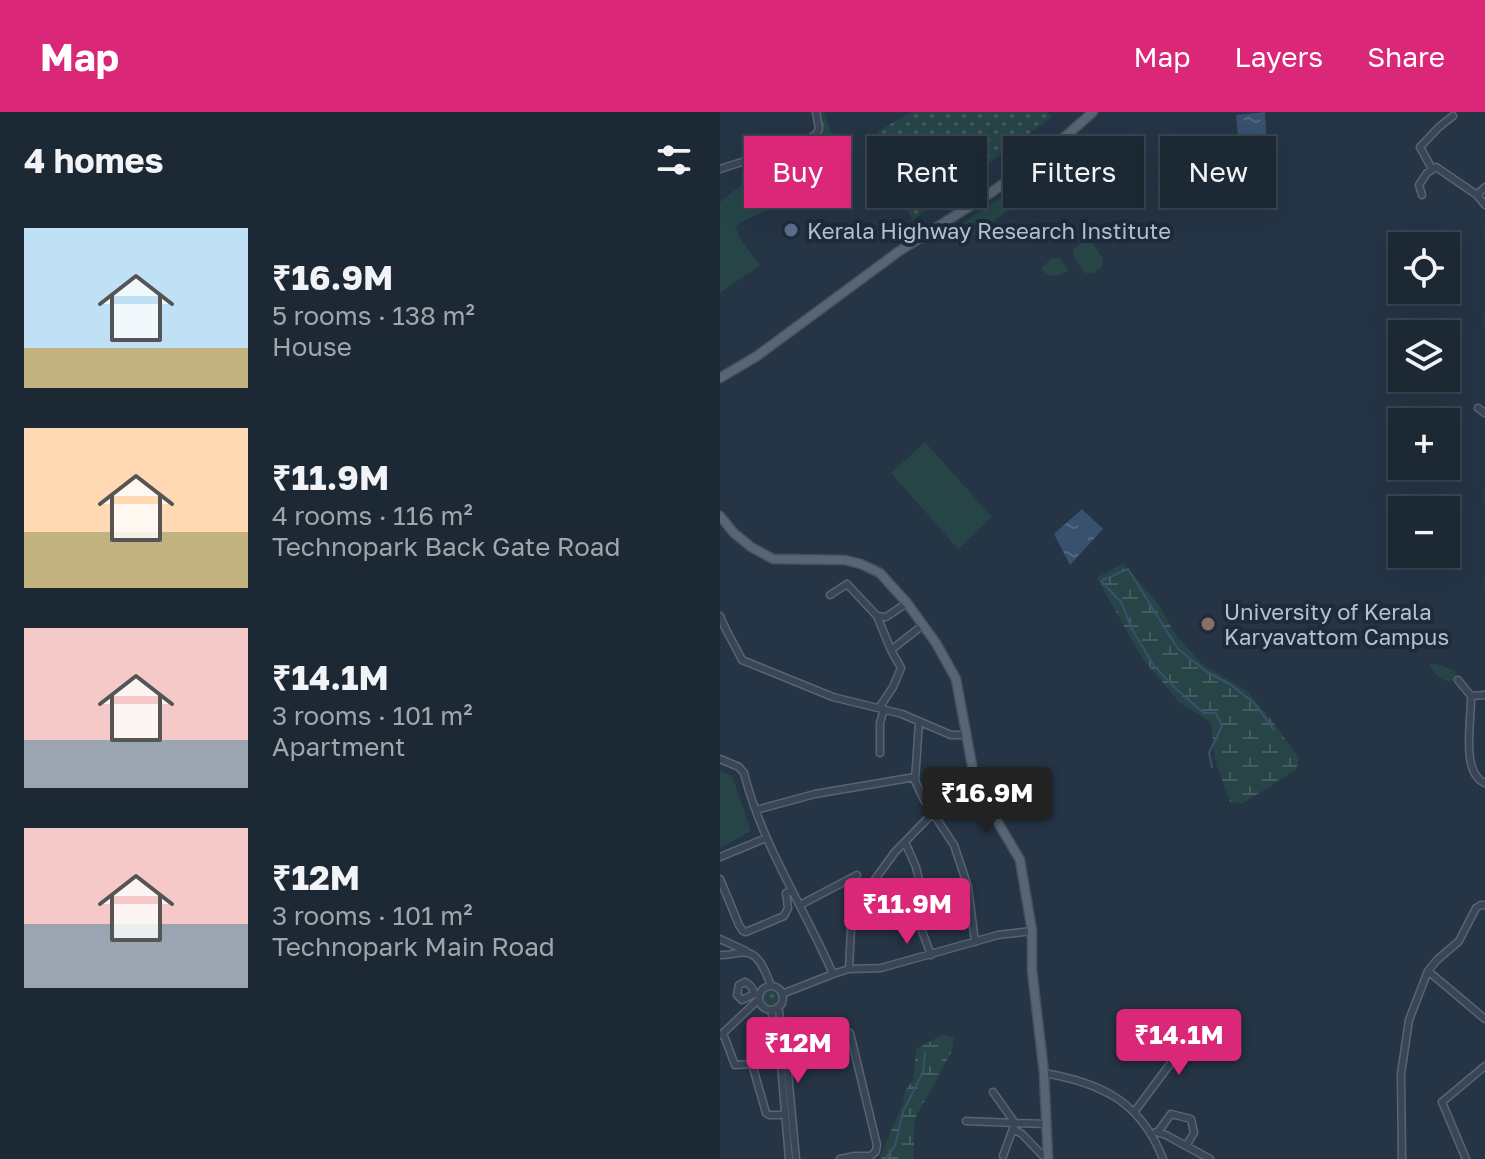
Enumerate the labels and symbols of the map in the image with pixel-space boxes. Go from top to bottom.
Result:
place label: Kerala Highway Research Institute [807,217,1171,244]
marker: Kerala Highway Research Institute [782,221,800,239]
place label: University of Kerala Karyavattom Campus [1224,598,1449,650]
marker: University of Kerala Karyavattom Campus [1199,615,1217,633]
pin: ₹16.9M [922,767,1052,835]
pin: ₹11.9M [842,878,972,946]
pin: ₹14.1M [1114,1009,1244,1077]
pin: ₹12M [751,1017,845,1085]

